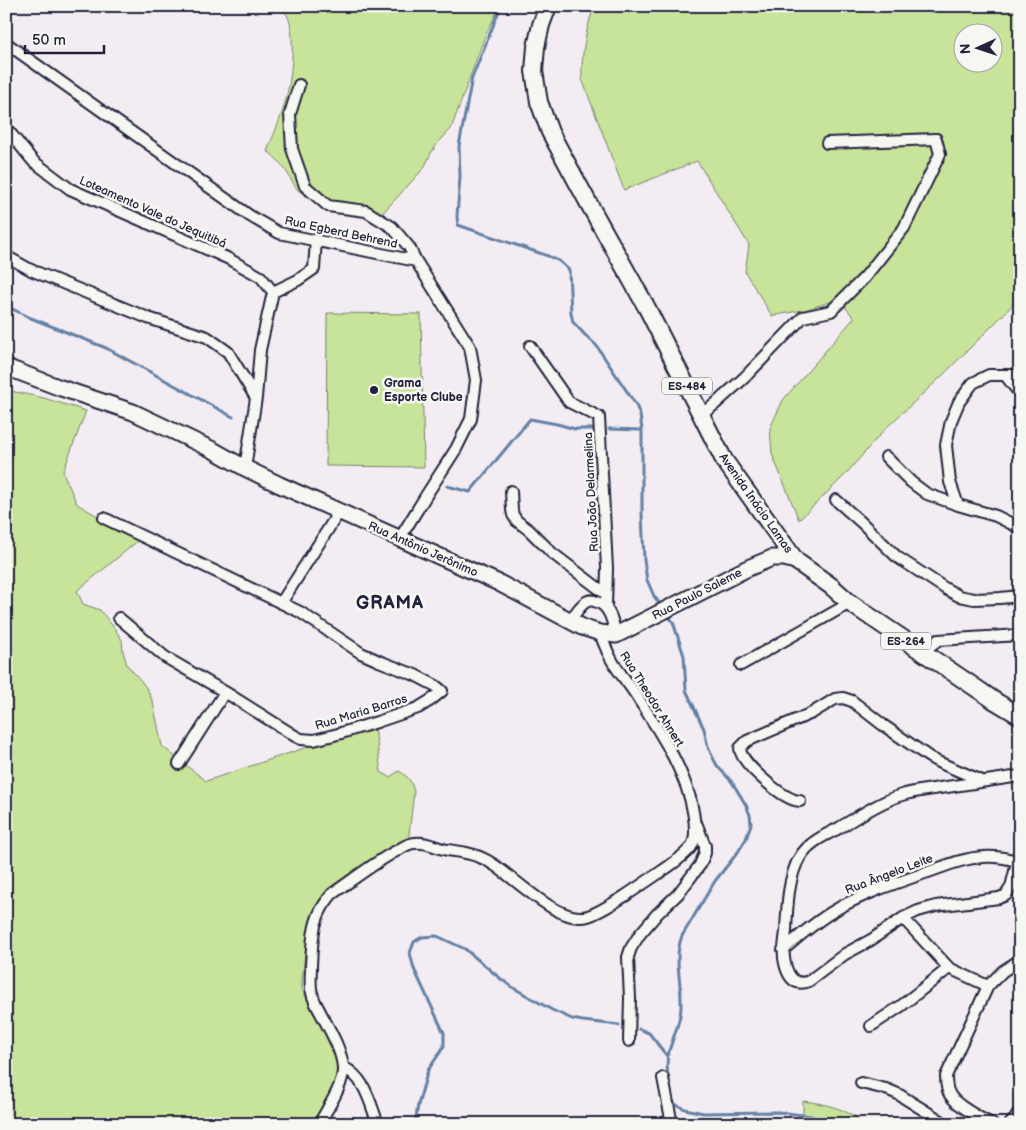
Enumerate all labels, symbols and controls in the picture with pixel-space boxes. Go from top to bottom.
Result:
scale bar [25,22,104,54]
north arrow [954,22,1004,72]
text: 50 m [32,31,66,50]
text: N [957,43,974,54]
street label: Loteamento Vale do Jequitibá [77,173,229,252]
street label: Rua Egberd Behrend [283,213,399,252]
place label: Grama Esporte Clube [384,376,463,405]
road number: ES-484 [662,378,712,394]
marker: Grama Esporte Clube [368,384,380,396]
street label: Rua João Delarmelina [581,432,602,552]
street label: Avenida Inácio Lamas [715,450,796,556]
street label: Rua Antônio Jerônimo [365,518,480,581]
street label: Rua Paulo Saleme [650,565,745,624]
district label: GRAMA [356,593,424,614]
road number: ES-264 [881,632,931,649]
street label: Rua Theodor Ahnert [616,649,687,750]
street label: Rua Maria Barros [313,691,409,734]
street label: Rua Ângelo Leite [842,849,935,898]

